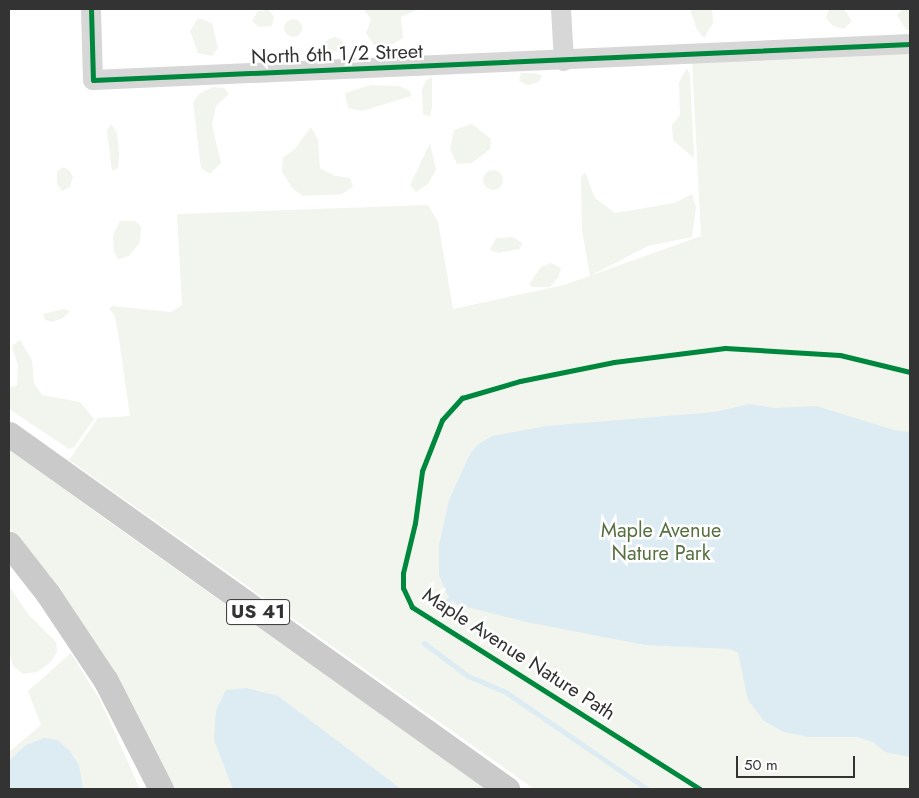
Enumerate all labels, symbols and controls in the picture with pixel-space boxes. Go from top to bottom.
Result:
street label: North 6th 1/2 Street [251,39,423,69]
park label: Maple Avenue Nature Park [601,518,721,565]
street label: Maple Avenue Nature Path [418,583,620,725]
road number: US 41 [226,596,290,628]
scale bar [739,746,858,778]
text: 50 m [744,754,778,776]

